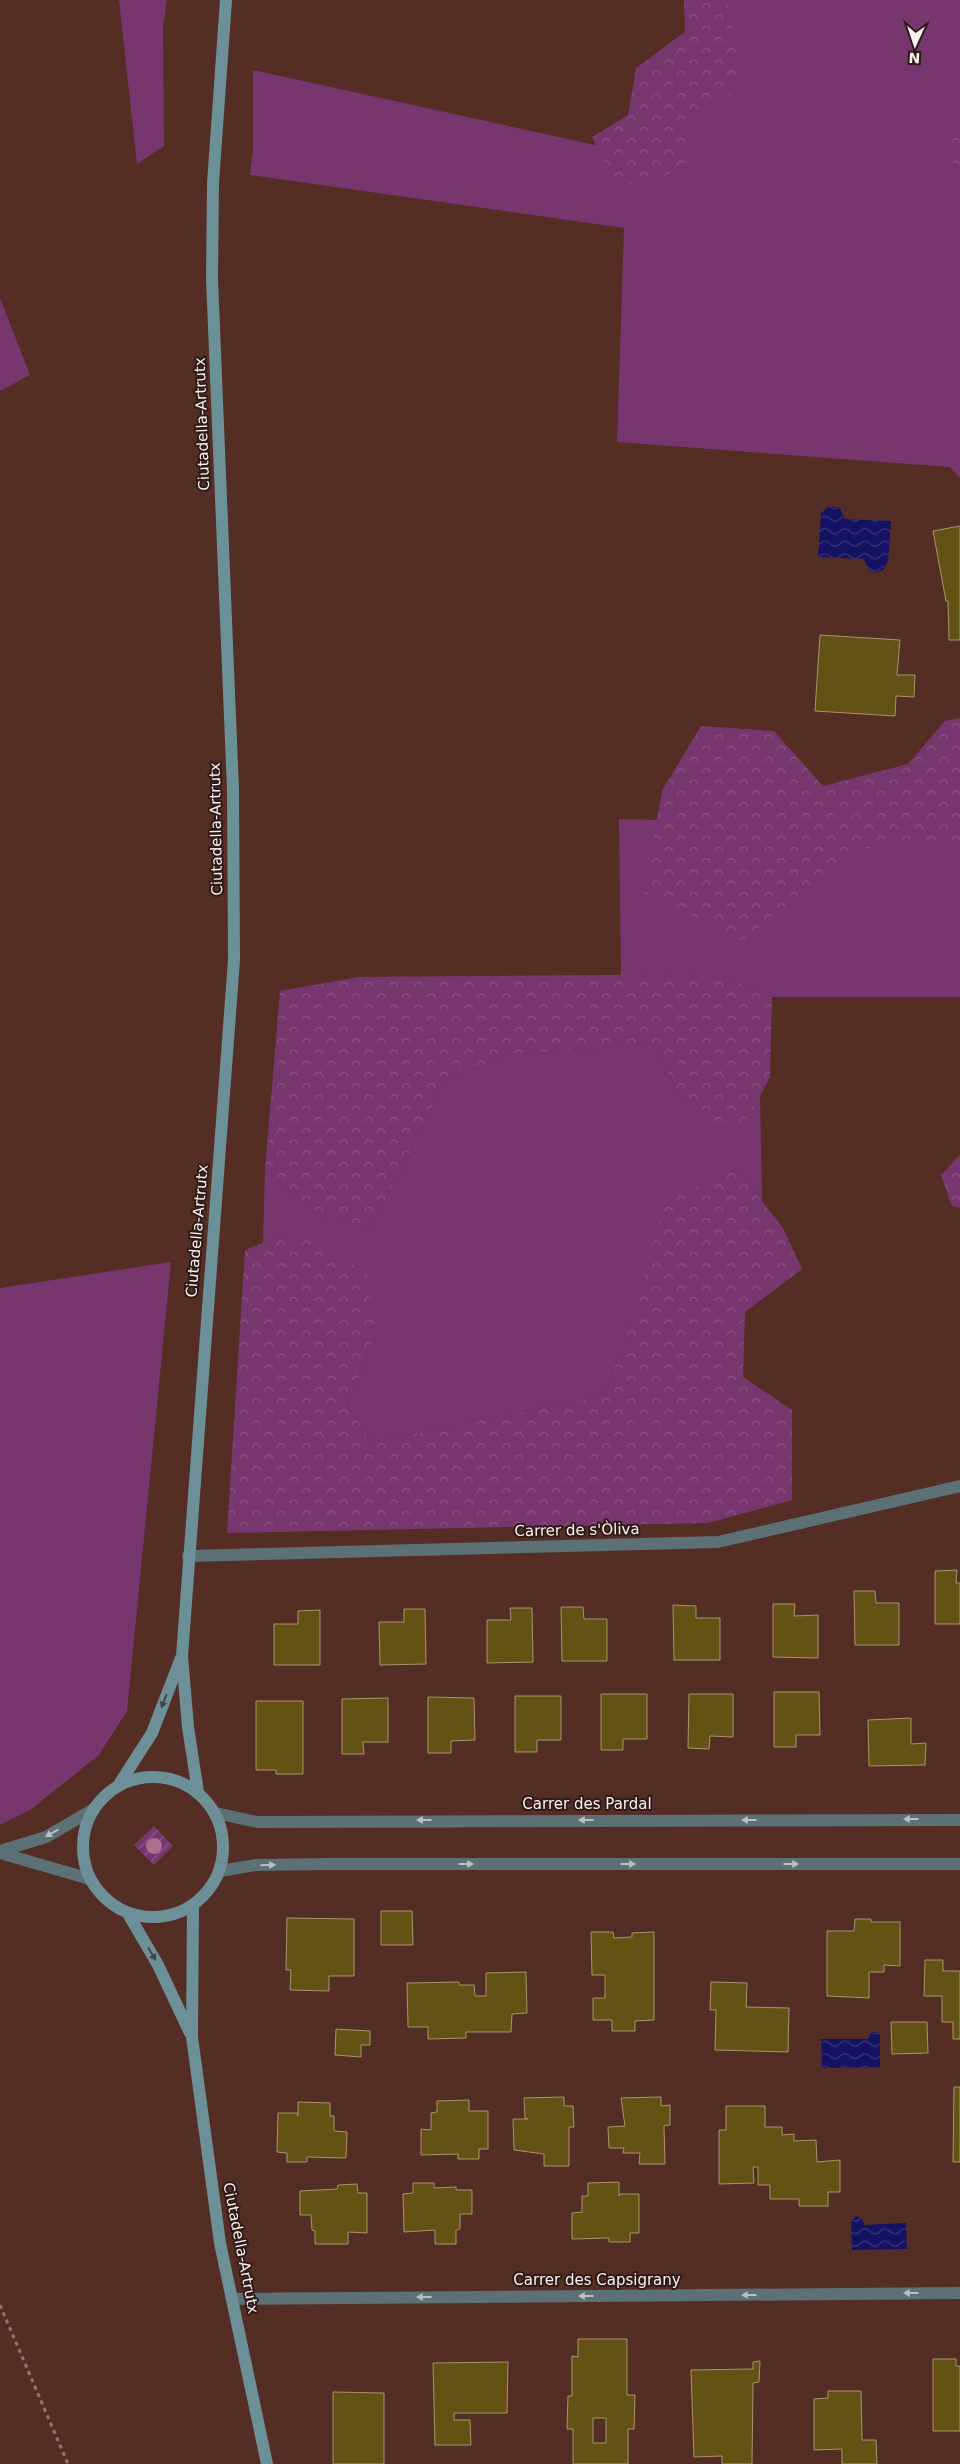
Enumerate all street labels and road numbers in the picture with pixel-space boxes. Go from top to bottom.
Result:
street label: Ciutadella-Artrutx [191,357,213,491]
street label: Ciutadella-Artrutx [206,762,226,896]
street label: Ciutadella-Artrutx [182,1164,212,1298]
street label: Carrer de s'Òliva [514,1519,640,1540]
street label: Carrer des Pardal [522,1795,652,1813]
street label: Ciutadella-Artrutx [219,2181,263,2315]
street label: Carrer des Capsigrany [513,2271,681,2289]

